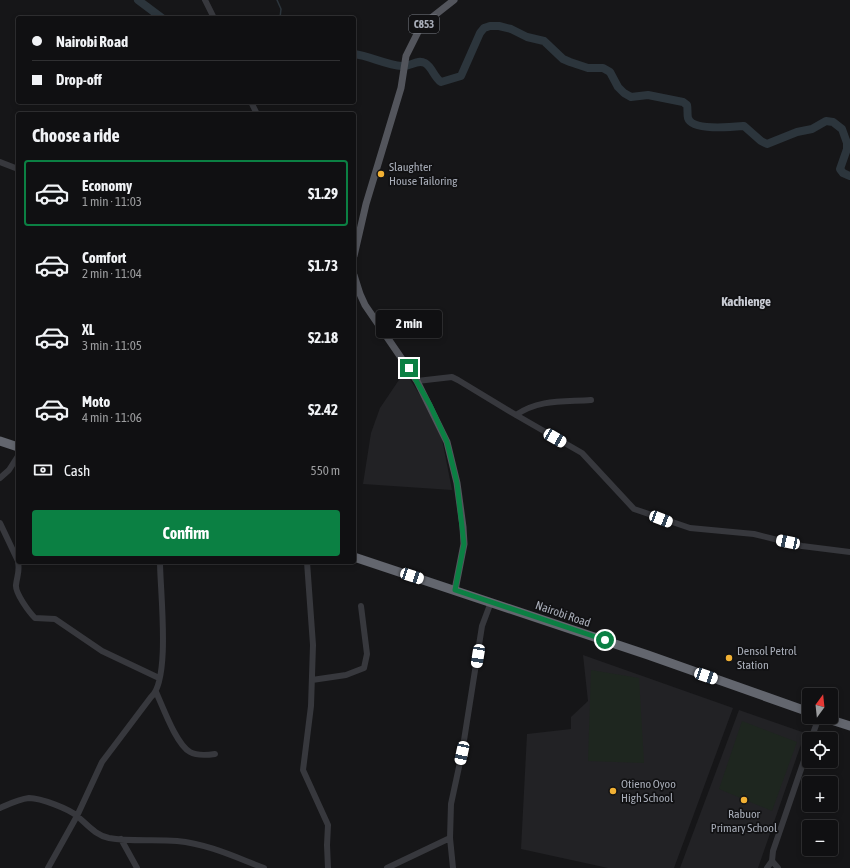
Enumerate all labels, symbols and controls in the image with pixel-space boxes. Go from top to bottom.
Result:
road number: C853 [409,15,439,33]
text: Nairobi Road [56,33,128,50]
text: Drop-off [56,71,102,88]
text: Choose a ride [32,125,120,146]
place label: Slaughter House Tailoring [389,160,458,188]
marker: Slaughter House Tailoring [376,169,386,179]
icon: car [34,175,70,211]
text: Economy [82,177,132,194]
text: $1.29 [308,185,338,202]
text: 1 min · 11:03 [82,194,142,209]
icon: car [34,247,70,283]
text: Comfort [82,249,126,266]
text: $1.73 [308,257,338,274]
text: 2 min · 11:04 [82,266,142,281]
district label: Kachienge [721,294,771,309]
callout: 2 min [376,310,442,338]
text: 2 min [396,316,422,331]
icon: car [34,319,70,355]
text: XL [82,321,95,338]
text: $2.18 [308,329,338,346]
text: 3 min · 11:05 [82,338,142,353]
route end [400,359,418,377]
icon: car [34,391,70,427]
text: Moto [82,393,110,410]
text: $2.42 [308,401,338,418]
text: 4 min · 11:06 [82,410,142,425]
car [542,427,568,449]
icon: cash [32,459,54,481]
text: Cash [64,462,90,479]
text: 550 m [311,463,340,478]
car [648,509,674,529]
button: Confirm [32,510,340,556]
car [775,534,801,550]
car [399,567,425,585]
street label: Nairobi Road [533,598,593,630]
route start [596,631,614,649]
car [470,643,486,669]
place label: Densol Petrol Station [737,644,798,672]
marker: Densol Petrol Station [724,653,734,663]
car [693,666,719,686]
north arrow [802,688,838,724]
map controls [802,688,838,856]
button: locate [802,732,838,768]
car [454,740,470,766]
button: + [802,776,838,812]
place label: Otieno Oyoo High School [621,777,676,805]
marker: Otieno Oyoo High School [608,786,618,796]
marker: Rabuor Primary School [739,795,749,805]
place label: Rabuor Primary School [711,807,778,835]
button: − [802,820,838,856]

